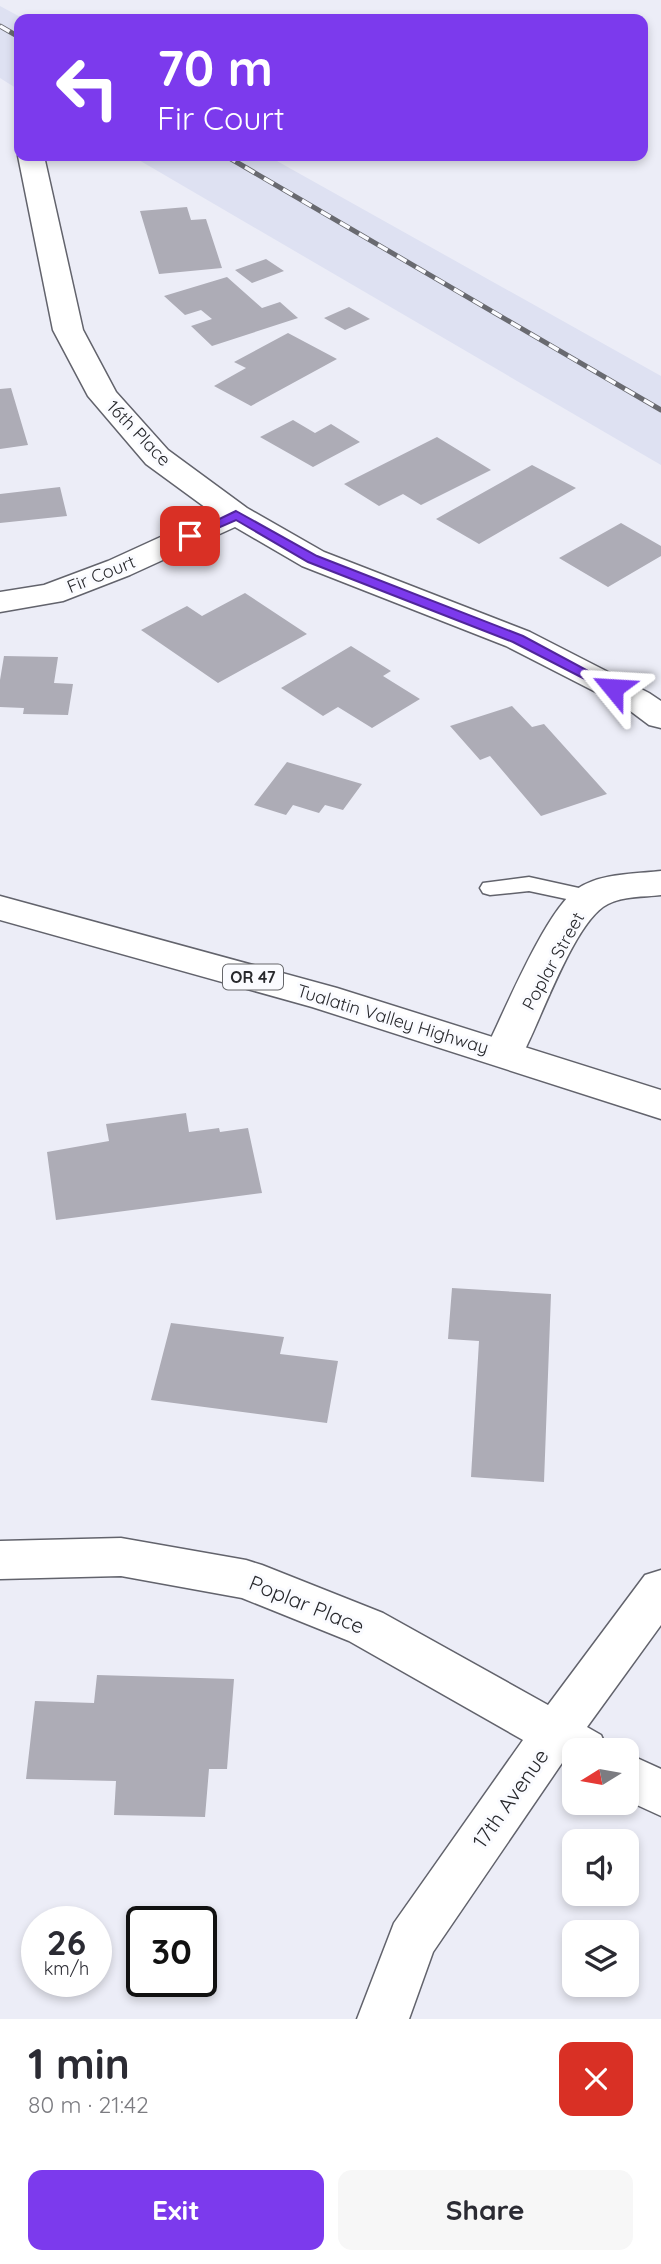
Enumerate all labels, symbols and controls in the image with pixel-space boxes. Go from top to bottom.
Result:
text: 70 m [157,37,273,98]
icon: left [42,42,133,133]
text: Fir Court [157,98,285,138]
street label: 16th Place [102,395,176,471]
pin [160,506,220,566]
icon: arrive [171,517,209,555]
street label: Fir Court [63,550,139,598]
position arrow [576,651,650,725]
street label: Poplar Street [517,908,589,1014]
road number: OR 47 [223,965,283,990]
street label: Tualatin Valley Highway [294,979,492,1059]
street label: Poplar Place [246,1569,368,1639]
north arrow [562,1738,639,1815]
map controls [562,1738,639,1997]
street label: 17th Avenue [466,1743,554,1853]
button: sound [562,1829,639,1906]
speed limit sign: 30 [126,1906,217,1997]
text: 26 [47,1920,86,1964]
button: layers [562,1920,639,1997]
text: km/h [44,1957,89,1980]
text: 1 min [28,2037,130,2090]
button: close [559,2042,633,2116]
text: 80 m · 21:42 [28,2090,149,2119]
button: Exit [28,2170,324,2250]
button: Share [338,2170,633,2250]

